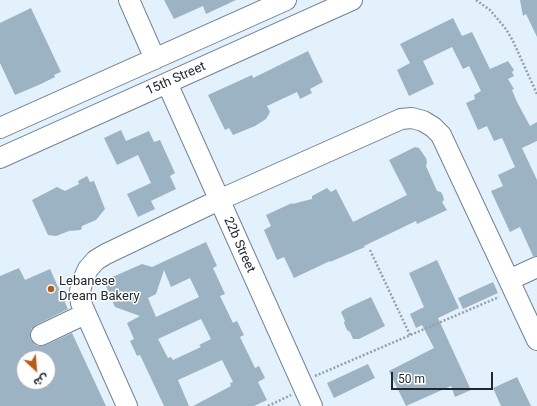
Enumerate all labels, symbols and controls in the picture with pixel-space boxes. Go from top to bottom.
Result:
street label: 15th Street [144,59,208,99]
street label: 22b Street [220,215,258,275]
place label: Lebanese Dream Bakery [59,274,140,305]
marker: Lebanese Dream Bakery [46,284,56,294]
north arrow [16,350,56,390]
scale bar [393,364,495,390]
text: ش [31,371,51,389]
text: 50 m [398,372,425,386]

